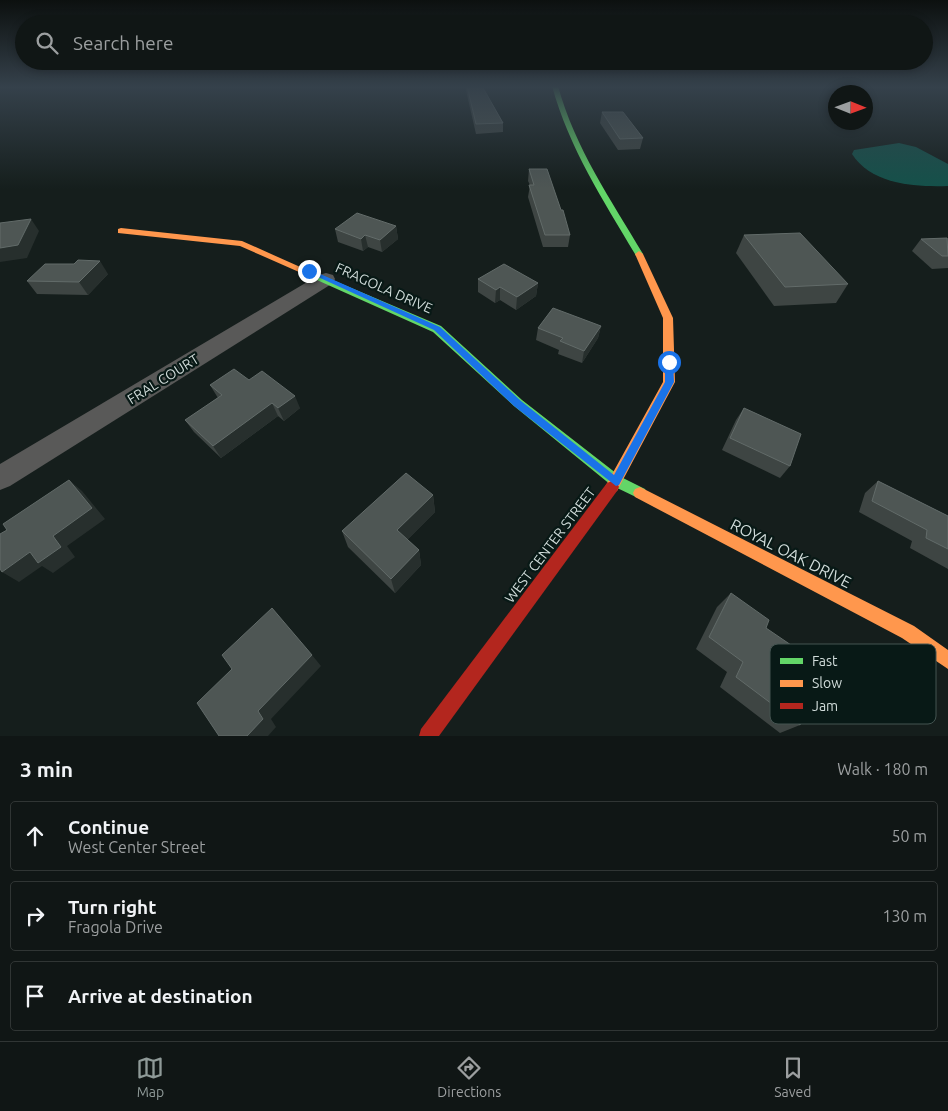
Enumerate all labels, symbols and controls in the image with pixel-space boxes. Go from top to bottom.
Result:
search box [15,15,933,70]
icon: search [33,29,61,57]
text: Search here [73,32,173,54]
north arrow [828,85,873,130]
street label: FRAGOLA DRIVE [333,259,435,317]
route end [298,260,321,283]
street label: FRAL COURT [124,351,202,407]
route start [658,351,681,374]
street label: WEST CENTER STREET [501,484,599,606]
street label: ROYAL OAK DRIVE [728,515,854,591]
legend [770,644,936,724]
text: Fast [812,653,838,669]
text: Slow [812,675,842,691]
text: Jam [812,698,838,714]
text: 3 min [20,757,73,781]
text: Walk · 180 m [837,760,928,778]
text: Continue [68,816,149,838]
icon: ahead [21,822,49,850]
text: 50 m [891,827,927,845]
text: West Center Street [68,838,206,856]
text: Turn right [68,896,156,918]
icon: right [21,902,49,930]
text: 130 m [882,907,927,925]
text: Fragola Drive [68,918,163,936]
icon: arrive [21,982,49,1010]
text: Arrive at destination [68,985,253,1007]
tab: Map [136,1054,164,1100]
tab: Directions [437,1054,501,1100]
tab: Saved [774,1054,812,1100]

